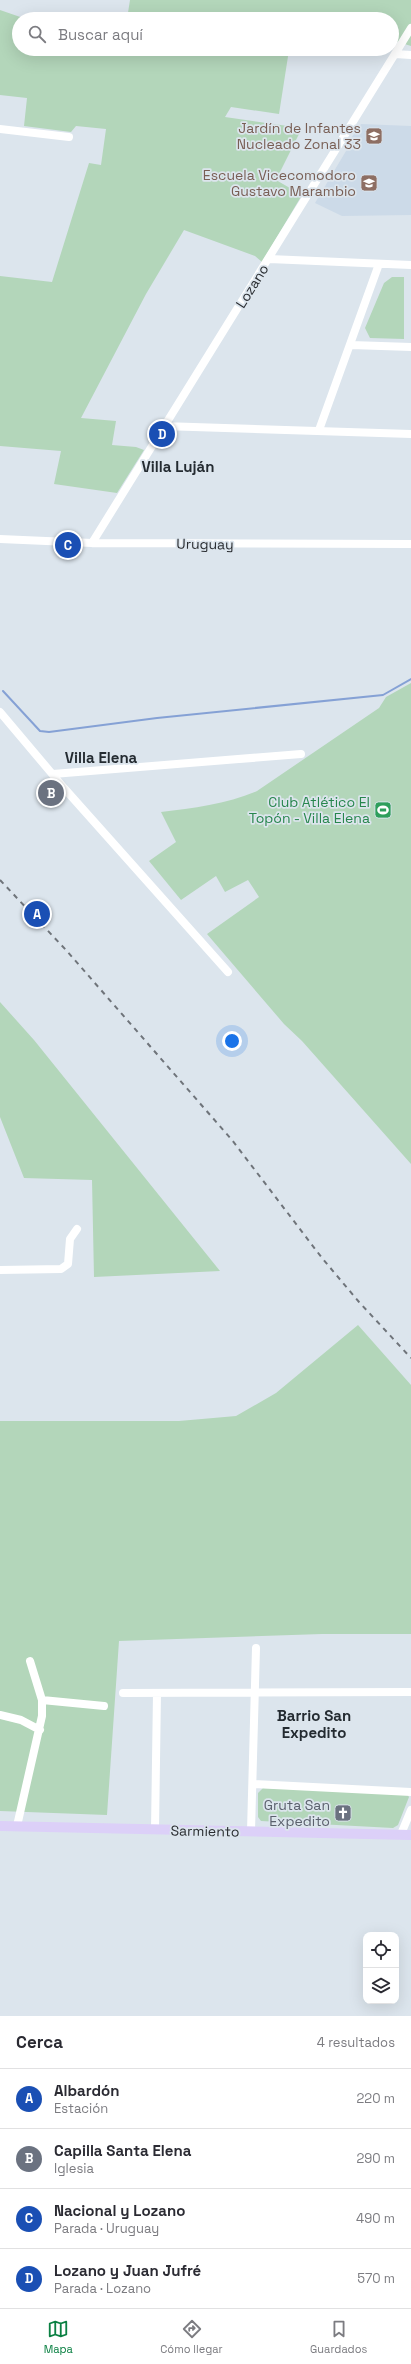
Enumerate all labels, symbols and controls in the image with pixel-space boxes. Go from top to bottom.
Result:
search box [12,12,399,56]
icon: search [26,23,48,45]
text: Buscar aquí [58,25,143,44]
place label: Jardín de Infantes Nucleado Zonal 33 [237,119,361,153]
school or university icon: Jardín de Infantes Nucleado Zonal 33 [364,126,384,146]
place label: Escuela Vicecomodoro Gustavo Marambio [203,166,356,200]
school or university icon: Escuela Vicecomodoro Gustavo Marambio [359,173,379,193]
street label: Lozano [232,261,272,311]
pin: D [149,419,175,449]
district label: Villa Luján [141,457,215,476]
pin: C [55,530,81,560]
street label: Uruguay [176,535,234,553]
district label: Villa Elena [65,748,138,767]
pin: B [38,778,64,808]
place label: Club Atlético El Topón - Villa Elena [249,793,370,827]
sports icon: Club Atlético El Topón - Villa Elena [373,800,393,820]
pin: A [24,899,50,929]
your location [222,1031,242,1051]
district label: Barrio San Expedito [277,1706,351,1742]
place label: Gruta San Expedito [264,1796,330,1830]
church icon: Gruta San Expedito [333,1803,353,1823]
street label: Sarmiento [170,1821,240,1841]
map controls [363,1932,399,2004]
button: locate [363,1932,399,1968]
button: layers [363,1968,399,2004]
text: Cerca [16,2031,63,2053]
text: 4 resultados [317,2034,395,2051]
text: Albardón [54,2081,119,2100]
text: A [25,2090,33,2107]
text: 220 m [356,2090,395,2107]
text: Estación [54,2100,108,2117]
text: Capilla Santa Elena [54,2141,191,2160]
text: B [25,2150,33,2167]
text: 290 m [356,2150,395,2167]
text: Iglesia [54,2160,94,2177]
text: Nacional y Lozano [54,2201,185,2220]
text: C [25,2210,33,2227]
text: 490 m [356,2210,395,2227]
text: Parada · Uruguay [54,2220,159,2237]
text: Lozano y Juan Jufré [54,2261,201,2280]
text: D [25,2270,33,2287]
text: 570 m [357,2270,395,2287]
text: Parada · Lozano [54,2280,151,2297]
tab: Mapa [44,2318,73,2356]
tab: Cómo llegar [160,2318,223,2356]
tab: Guardados [310,2318,367,2356]

